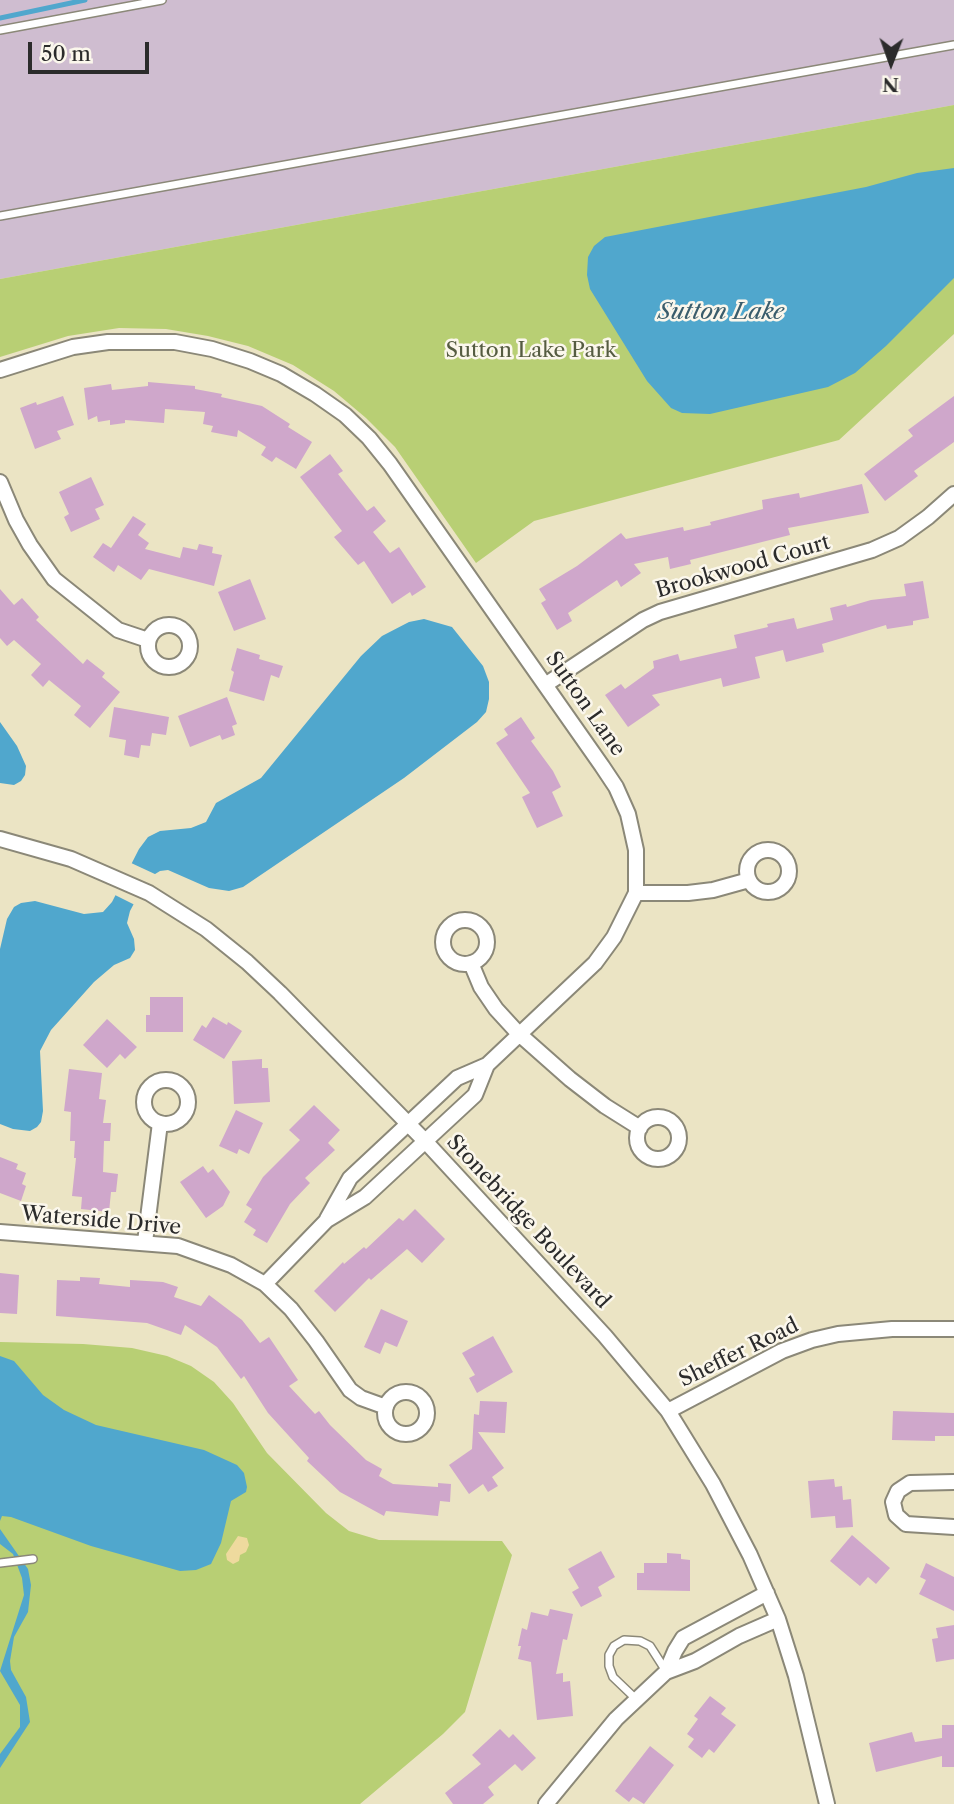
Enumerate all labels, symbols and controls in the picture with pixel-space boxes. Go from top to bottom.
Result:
scale bar [32,28,152,72]
north arrow [856,28,926,98]
text: 50 m [41,41,91,66]
text: N [882,73,899,96]
water label: Sutton Lake [658,298,784,326]
park label: Sutton Lake Park [445,338,617,364]
street label: Brookwood Court [653,530,833,604]
street label: Sutton Lane [540,647,630,761]
street label: Stonebridge Boulevard [441,1130,615,1314]
street label: Waterside Drive [20,1201,182,1241]
street label: Sheffer Road [675,1313,803,1393]

